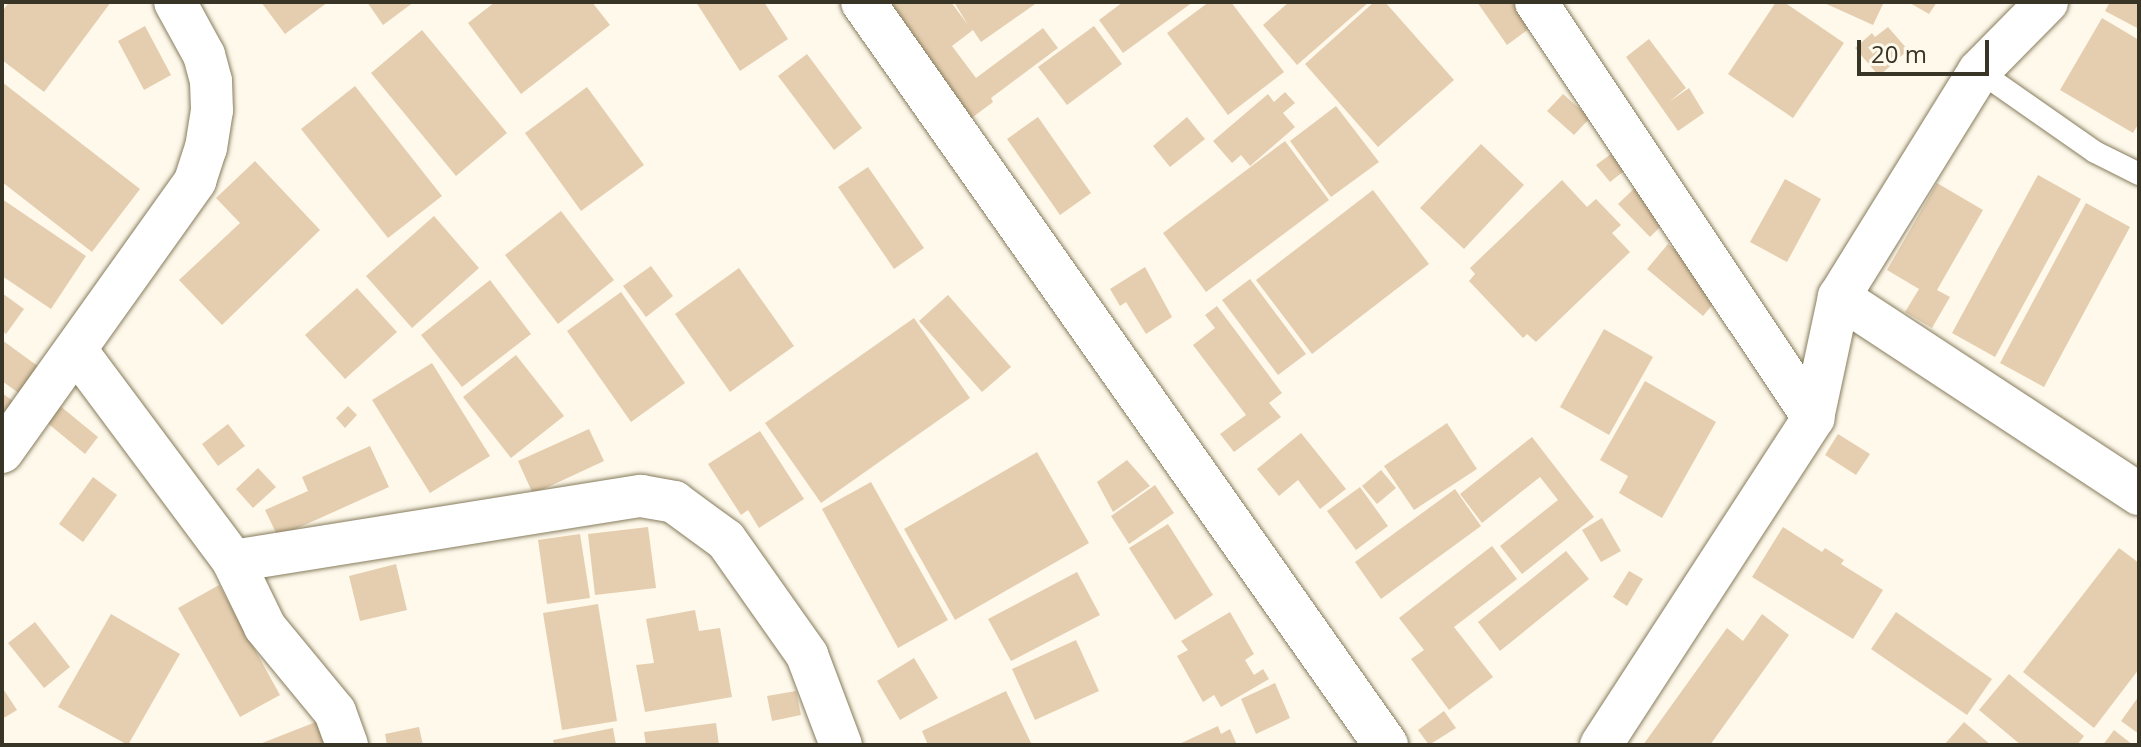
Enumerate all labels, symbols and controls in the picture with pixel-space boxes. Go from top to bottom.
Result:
scale bar [1861,24,1993,74]
text: 20 m [1871,37,1927,70]

